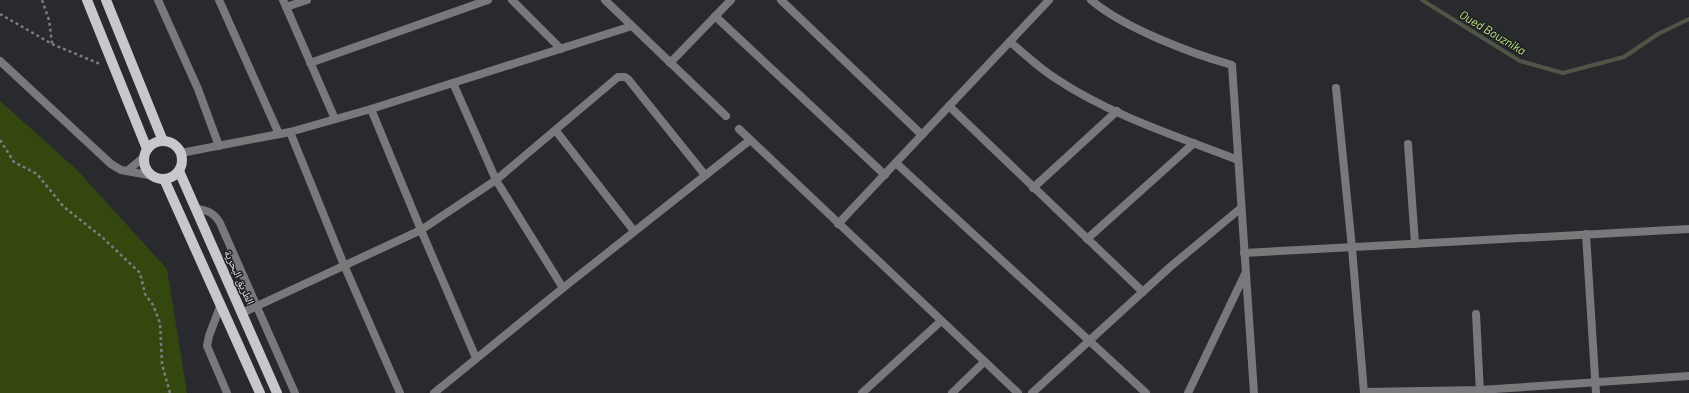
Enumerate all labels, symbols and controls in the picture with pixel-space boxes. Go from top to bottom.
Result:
water label: Oued Bouznika [1457,7,1529,57]
street label: الطريق البحرية [221,248,258,307]

